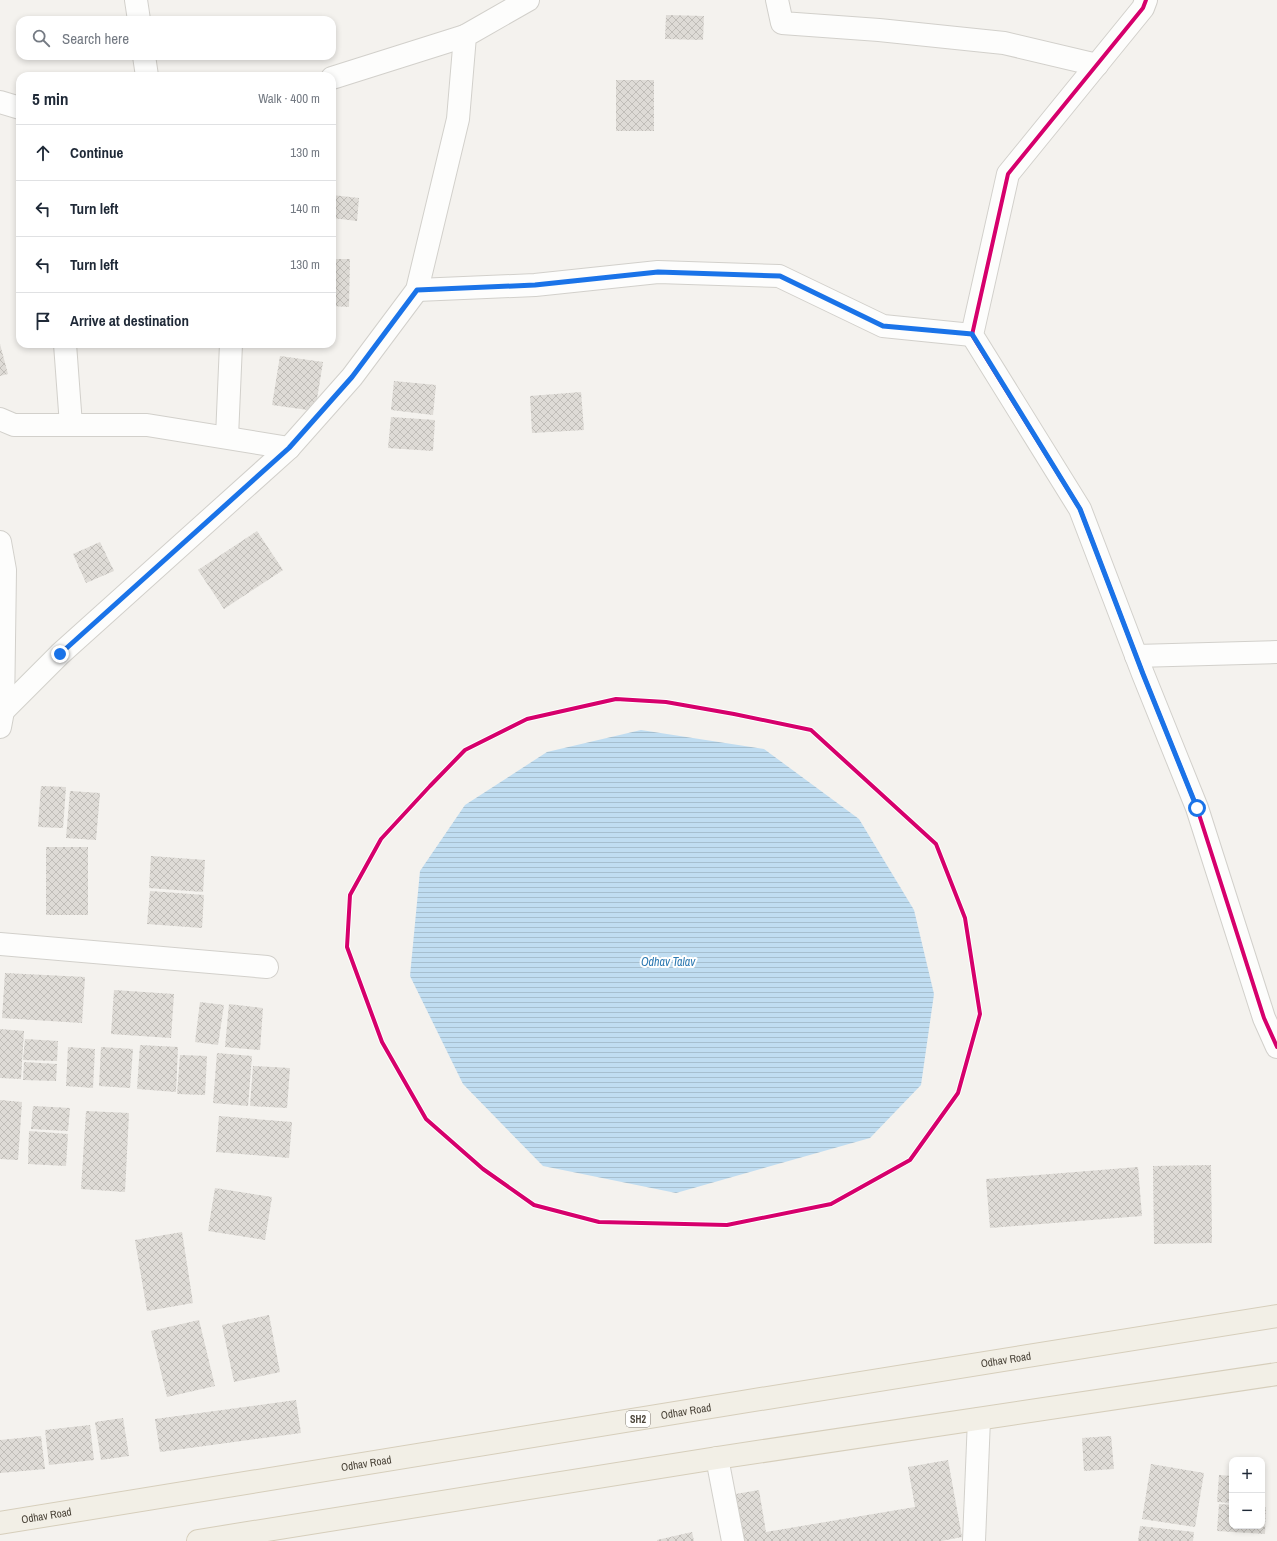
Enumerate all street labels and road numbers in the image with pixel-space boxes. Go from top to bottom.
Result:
street label: Odhav Road [980,1349,1032,1371]
street label: Odhav Road [660,1400,712,1422]
road number: SH2 [626,1411,650,1427]
street label: Odhav Road [340,1452,392,1474]
street label: Odhav Road [20,1504,73,1526]

